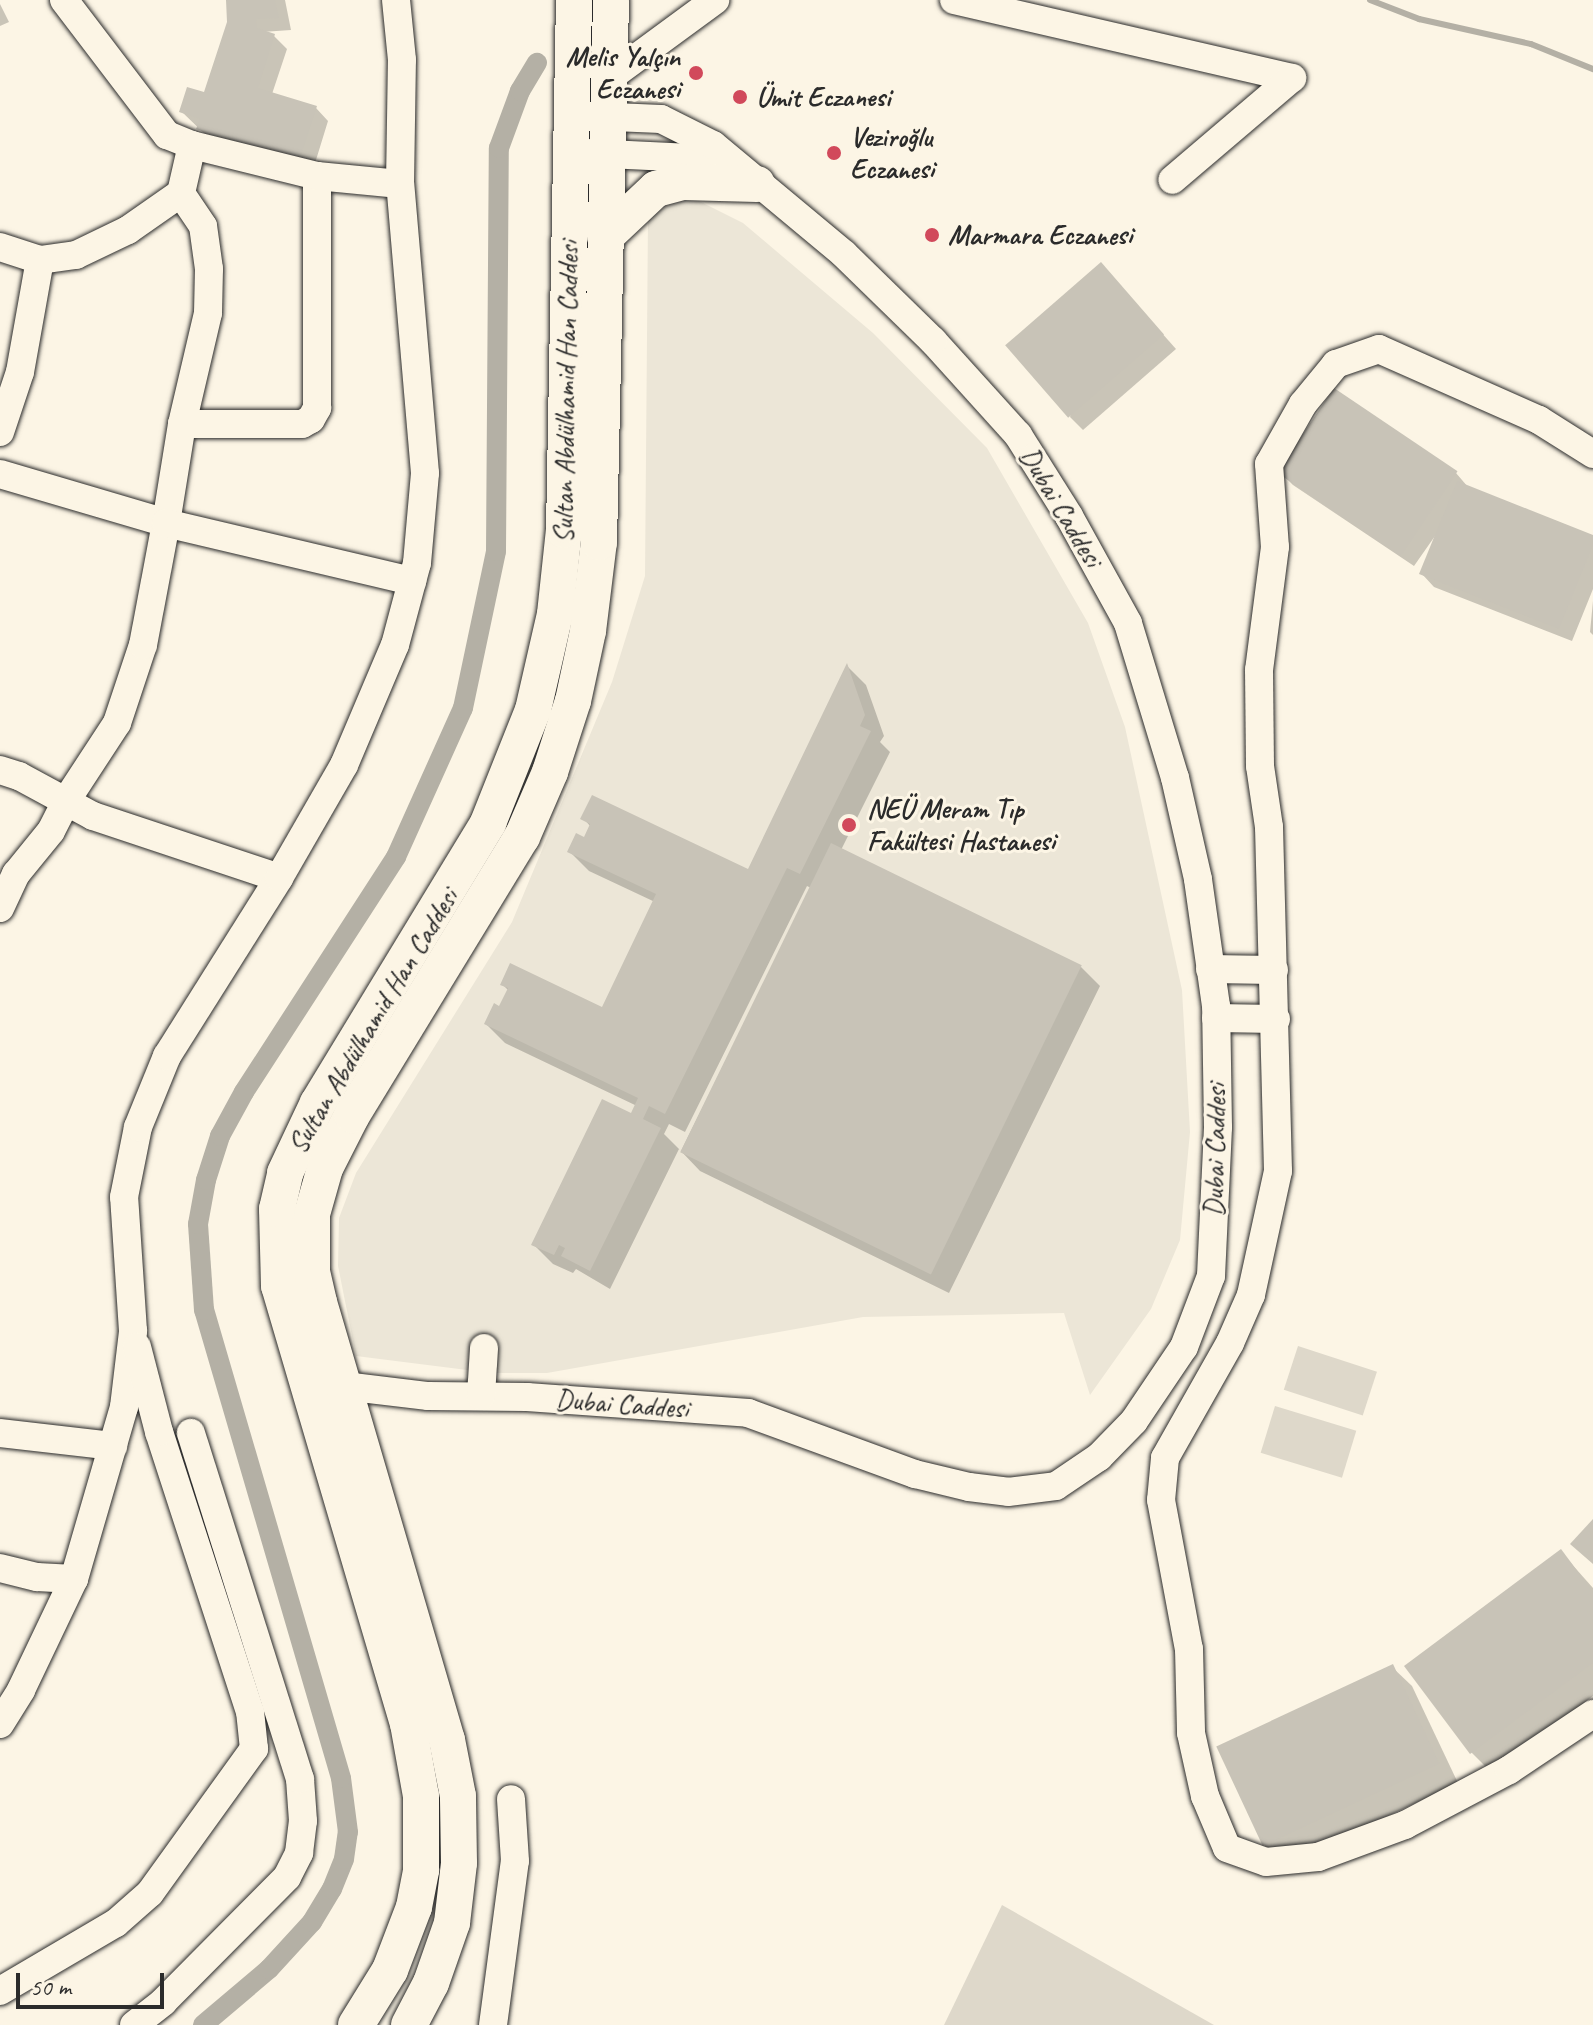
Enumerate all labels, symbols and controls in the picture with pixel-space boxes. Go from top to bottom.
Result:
place label: Melis Yalçın Eczanesi [565,40,680,106]
marker: Melis Yalçın Eczanesi [687,64,705,82]
place label: Ümit Eczanesi [756,80,891,114]
marker: Ümit Eczanesi [731,88,749,106]
place label: Veziroğlu Eczanesi [850,120,934,186]
marker: Veziroğlu Eczanesi [825,144,843,162]
place label: Marmara Eczanesi [948,218,1132,252]
marker: Marmara Eczanesi [923,226,941,244]
street label: Sultan Abdülhamid Han Caddesi [547,240,585,544]
street label: Dubai Caddesi [1012,441,1110,573]
place label: NEÜ Meram Tıp Fakültesi Hastanesi [867,792,1055,858]
marker: NEÜ Meram Tıp Fakültesi Hastanesi [838,814,860,836]
street label: Sultan Abdülhamid Han Caddesi [281,882,465,1160]
street label: Dubai Caddesi [1197,1083,1233,1217]
street label: Dubai Caddesi [554,1383,690,1425]
scale bar [20,1957,168,2007]
text: 50 m [30,1972,71,2002]

